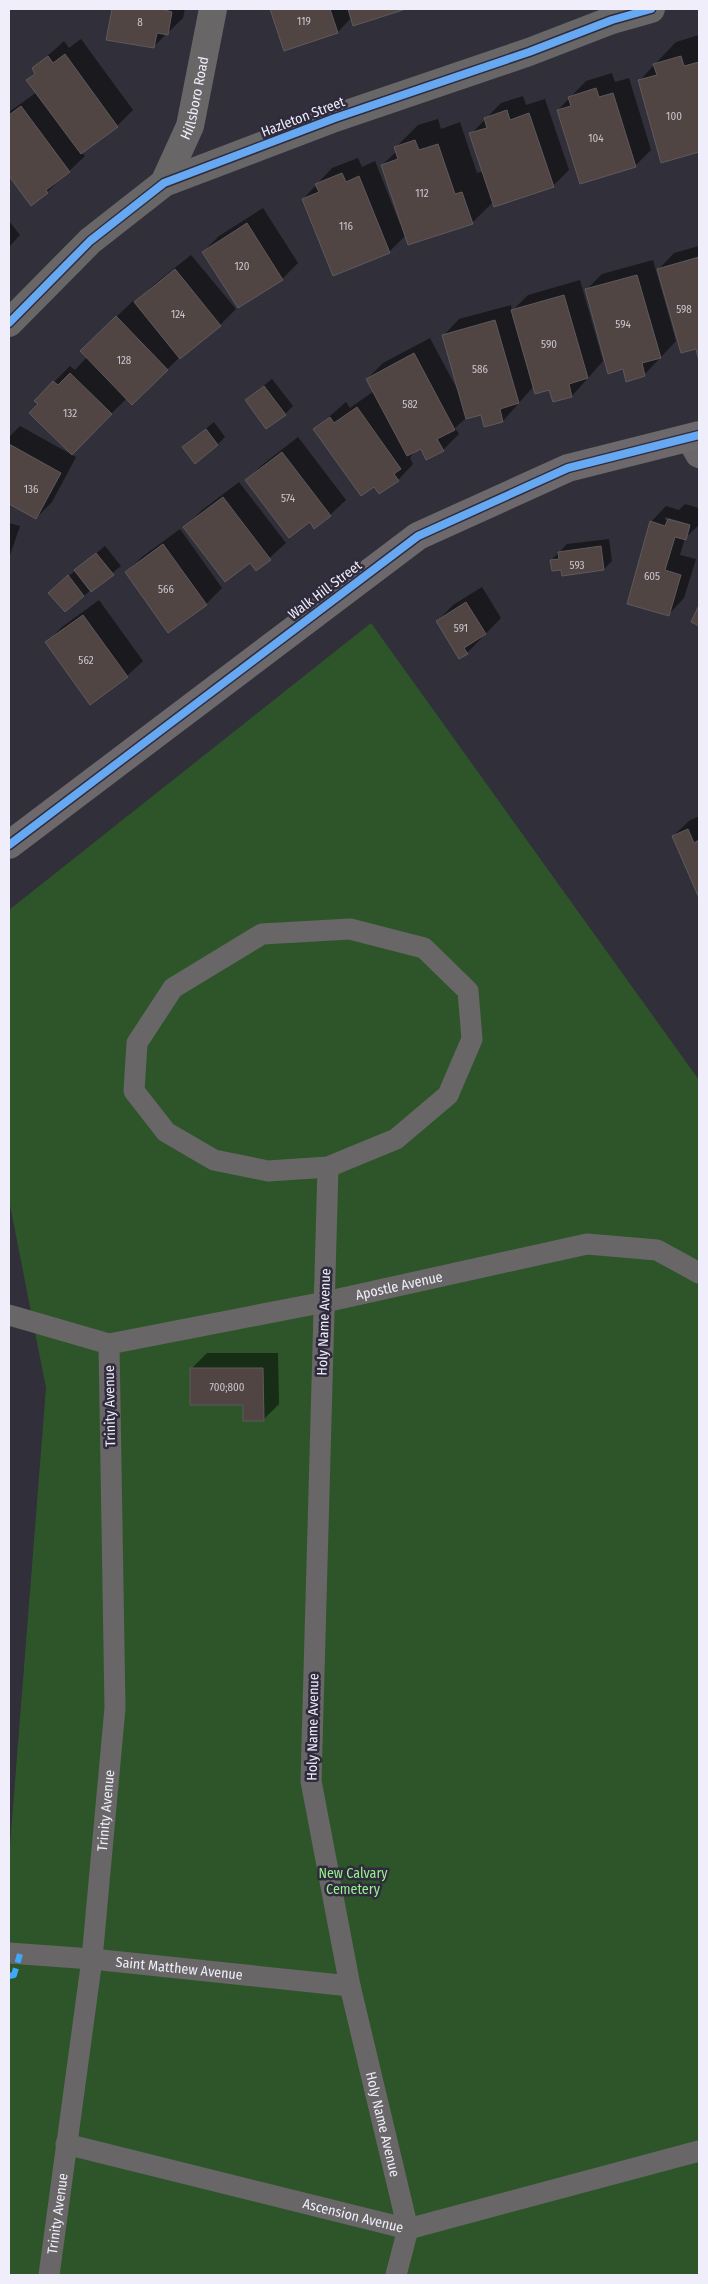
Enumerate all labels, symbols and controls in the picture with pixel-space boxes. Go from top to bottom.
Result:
house number: 119 [297,15,311,28]
house number: 8 [137,16,143,29]
street label: Hillsboro Road [177,55,212,142]
street label: Hazleton Street [259,93,348,141]
house number: 100 [666,110,682,123]
house number: 104 [588,132,604,145]
house number: 112 [415,187,429,200]
house number: 116 [339,220,353,233]
house number: 120 [235,260,250,273]
house number: 598 [676,303,692,316]
house number: 124 [171,308,186,321]
house number: 594 [615,318,631,331]
house number: 590 [541,338,557,351]
house number: 128 [117,354,132,367]
house number: 586 [472,363,489,376]
house number: 582 [402,398,418,411]
house number: 132 [63,407,77,420]
house number: 136 [24,483,39,496]
house number: 574 [281,492,296,505]
street label: Walk Hill Street [285,557,365,623]
house number: 593 [570,559,585,572]
house number: 605 [644,570,660,583]
house number: 566 [158,583,175,596]
house number: 591 [454,622,468,635]
house number: 562 [78,654,94,667]
street label: Holy Name Avenue [314,1268,334,1376]
street label: Apostle Avenue [354,1268,444,1303]
street label: Trinity Avenue [101,1365,119,1447]
house number: 700;800 [209,1381,245,1394]
street label: Holy Name Avenue [304,1673,322,1781]
street label: Trinity Avenue [93,1769,118,1852]
park label: New Calvary Cemetery [318,1865,388,1898]
street label: Saint Matthew Avenue [115,1953,244,1983]
street label: Holy Name Avenue [362,2070,404,2179]
street label: Trinity Avenue [43,2172,71,2255]
street label: Ascension Avenue [301,2195,405,2236]

